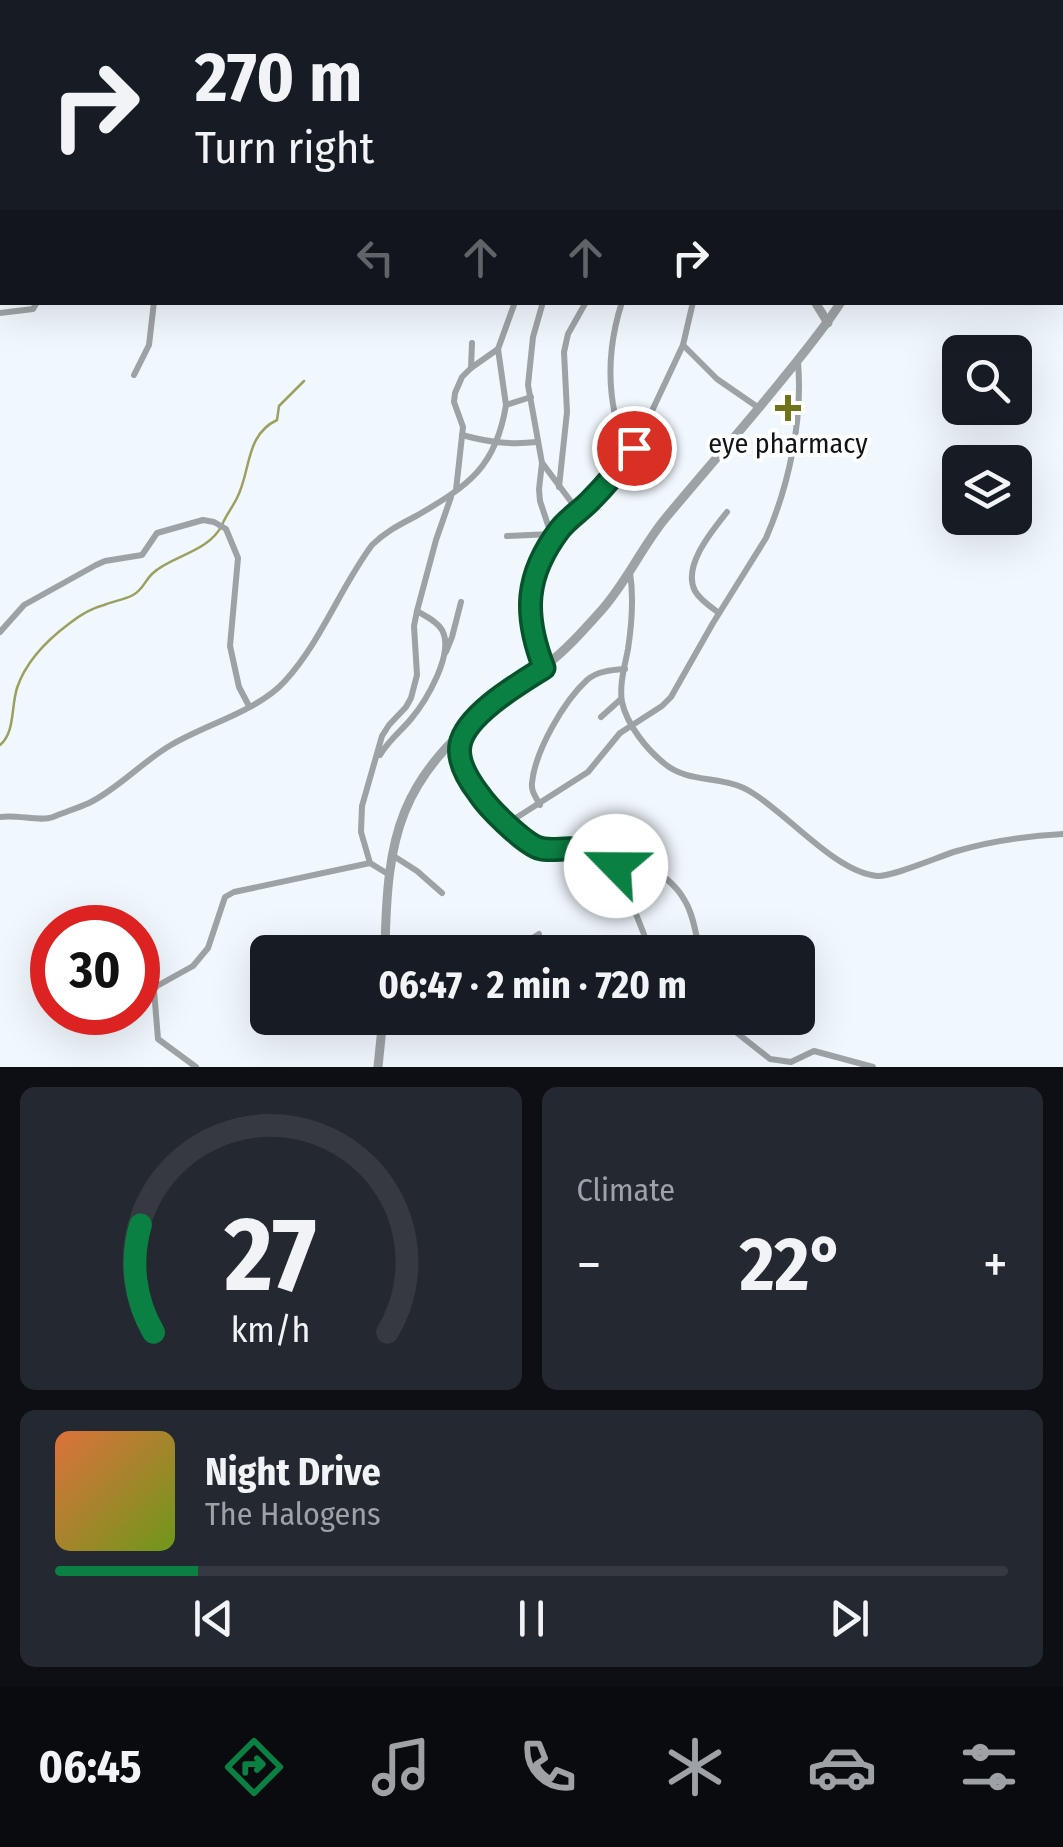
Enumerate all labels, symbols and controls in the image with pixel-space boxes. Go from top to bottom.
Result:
text: 270 m [195,36,362,120]
icon: right [30,40,160,170]
text: Turn right [195,121,374,175]
icon: left [348,230,403,285]
icon: ahead [453,230,508,285]
icon: ahead [558,230,613,285]
icon: right [663,230,718,285]
map controls [942,335,1032,535]
button: search [942,335,1032,425]
marker: eye pharmacy [775,395,801,421]
pin [592,406,677,491]
icon: arrive [607,421,662,476]
place label: eye pharmacy [708,427,868,460]
button: layers [942,445,1032,535]
position arrow [564,814,668,918]
speed limit sign: 30 [30,905,160,1035]
text: 06:47 · 2 min · 720 m [378,962,687,1008]
text: Climate [577,1171,675,1209]
text: 27 [224,1193,317,1318]
text: 22° [740,1220,844,1310]
text: − [577,1232,601,1298]
text: + [983,1232,1008,1298]
text: km/h [231,1309,311,1351]
text: Night Drive [205,1449,381,1495]
text: The Halogens [205,1495,381,1533]
icon: previous [186,1591,241,1646]
icon: pause [504,1591,559,1646]
icon: next [822,1591,877,1646]
icon: directions [219,1732,289,1802]
icon: music [366,1732,436,1802]
icon: phone [513,1732,583,1802]
icon: climate [660,1732,730,1802]
icon: car [807,1732,877,1802]
icon: filters [954,1732,1024,1802]
text: 06:45 [39,1740,142,1794]

